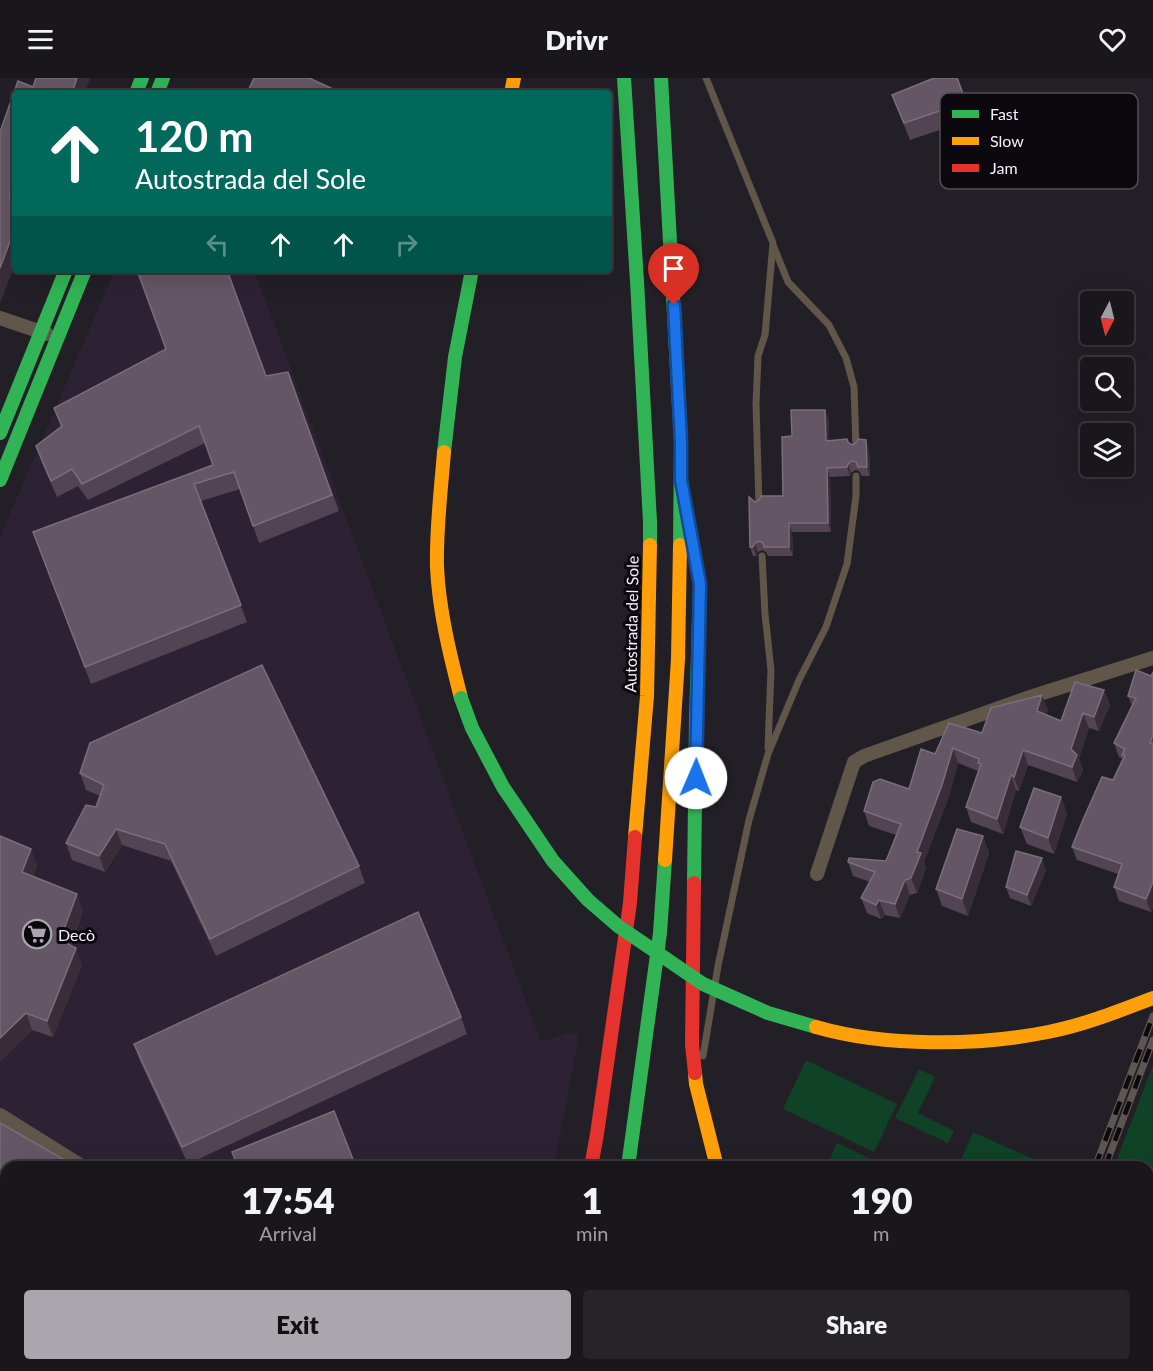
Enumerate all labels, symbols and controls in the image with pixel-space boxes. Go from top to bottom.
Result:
icon: menu [24,23,57,56]
text: Drivr [545,23,608,56]
icon: heart [1096,23,1129,56]
legend [940,93,1138,189]
text: Fast [990,104,1019,123]
text: 120 m [135,111,253,161]
icon: ahead [36,114,114,192]
text: Slow [990,131,1024,150]
text: Jam [990,158,1018,177]
text: Autostrada del Sole [135,162,366,195]
icon: left [201,228,234,261]
icon: ahead [264,228,297,261]
icon: ahead [327,228,360,261]
icon: right [390,228,423,261]
pin [648,243,699,305]
icon: arrive [657,252,690,285]
north arrow [1080,291,1134,345]
map controls [1080,291,1134,477]
button: search [1080,357,1134,411]
button: layers [1080,423,1134,477]
street label: Autostrada del Sole [620,555,642,693]
position arrow [664,746,728,810]
supermarket icon: Decò [21,918,53,950]
place label: Decò [58,925,95,944]
text: 17:54 [241,1178,335,1222]
text: 1 [582,1178,603,1222]
text: 190 [850,1178,913,1222]
text: Arrival [259,1221,317,1245]
text: min [576,1221,608,1245]
text: m [873,1221,889,1245]
button: Exit [24,1290,571,1359]
button: Share [583,1290,1130,1359]

